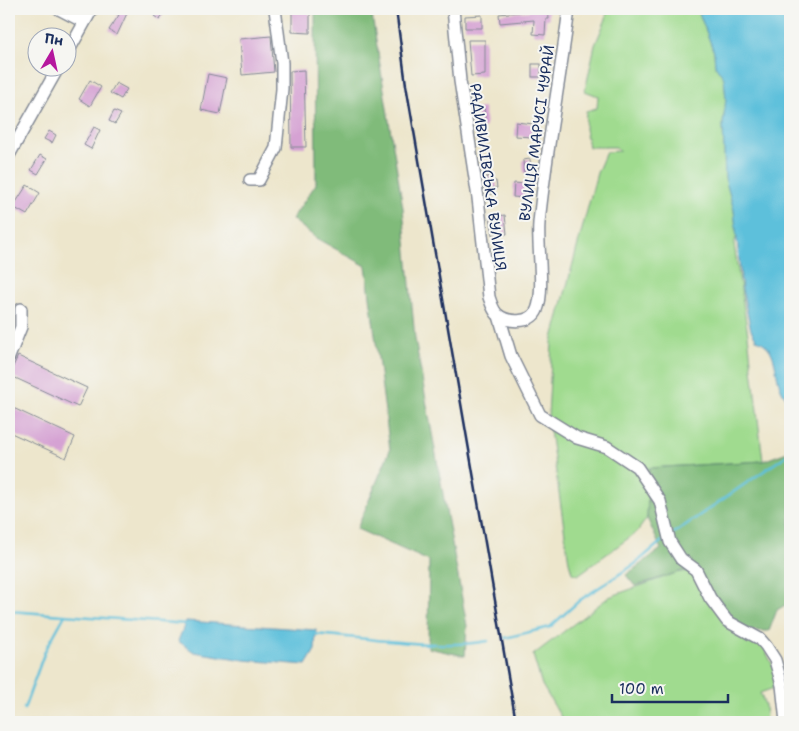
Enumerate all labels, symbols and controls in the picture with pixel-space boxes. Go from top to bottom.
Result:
north arrow [28,28,78,78]
text: Пн [43,29,65,49]
street label: ВУЛИЦЯ МАРУСІ ЧУРАЙ [514,43,559,222]
street label: РАДИВИЛІВСЬКА ВУЛИЦЯ [465,82,511,272]
scale bar [612,671,728,703]
text: 100 m [619,679,664,699]

